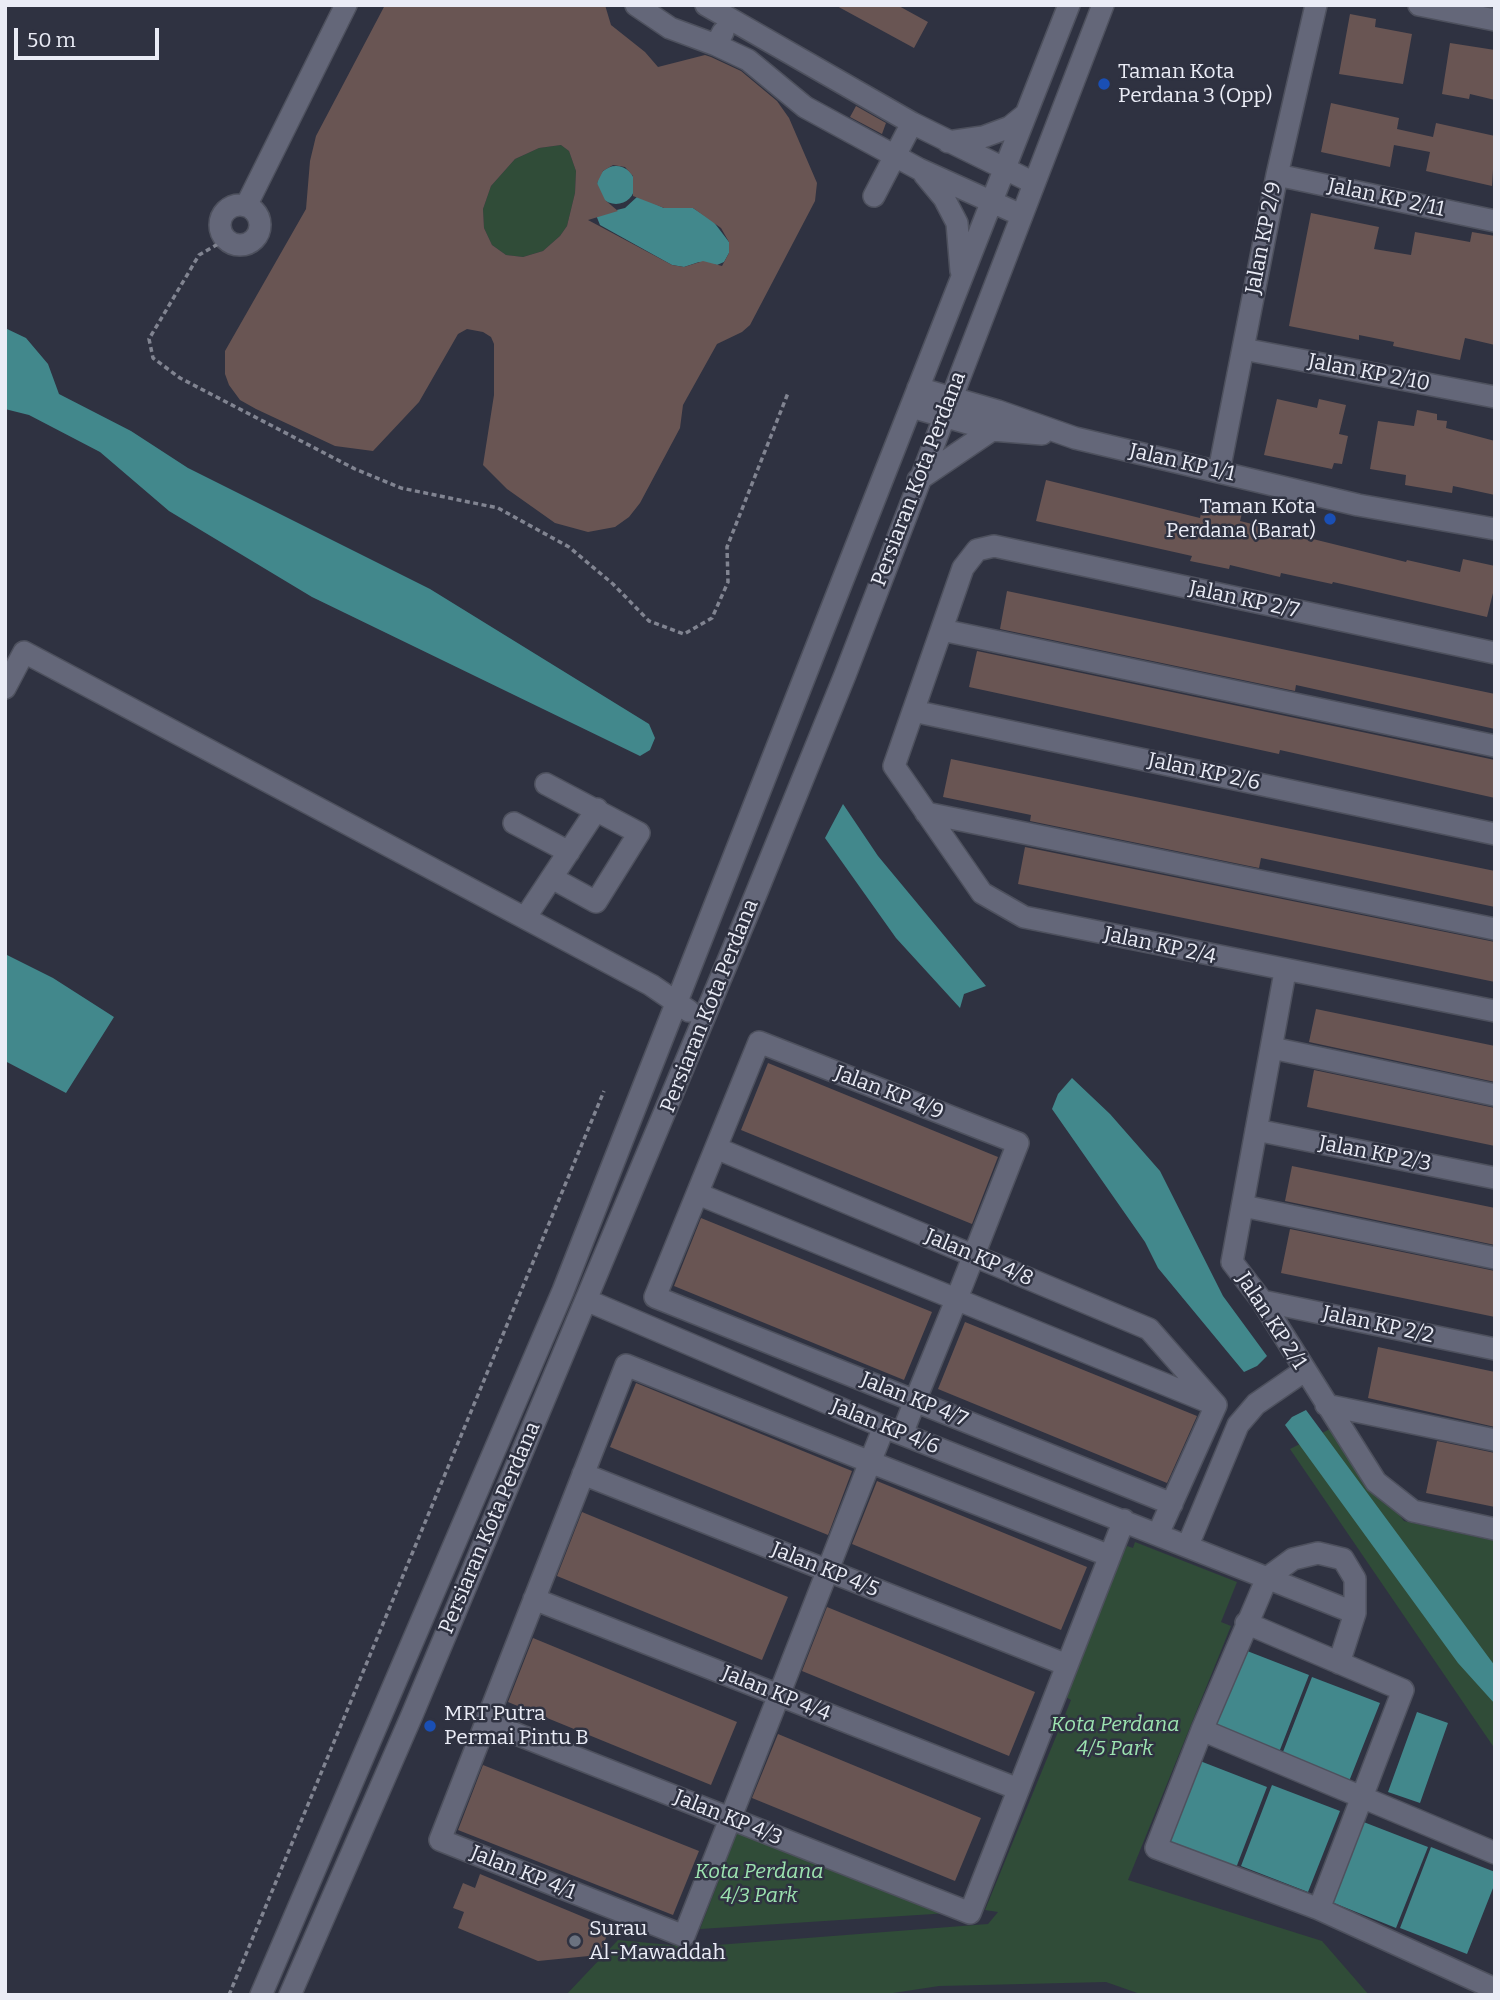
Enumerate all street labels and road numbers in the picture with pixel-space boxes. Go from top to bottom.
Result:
street label: Jalan KP 2/11 [1325,173,1447,223]
street label: Jalan KP 2/9 [1241,180,1287,296]
street label: Jalan KP 2/10 [1306,349,1432,397]
street label: Persiaran Kota Perdana [866,368,972,590]
street label: Jalan KP 1/1 [1127,439,1237,487]
street label: Jalan KP 2/7 [1187,576,1301,624]
street label: Jalan KP 2/6 [1146,748,1262,796]
street label: Persiaran Kota Perdana [656,896,764,1116]
street label: Jalan KP 2/4 [1102,922,1218,970]
street label: Jalan KP 4/9 [831,1061,947,1125]
street label: Jalan KP 2/3 [1317,1131,1433,1177]
street label: Jalan KP 4/8 [921,1224,1037,1292]
street label: Jalan KP 2/1 [1230,1268,1312,1374]
street label: Jalan KP 2/2 [1320,1301,1436,1349]
street label: Jalan KP 4/7 [857,1367,971,1433]
street label: Jalan KP 4/6 [827,1394,943,1460]
street label: Persiaran Kota Perdana [434,1418,546,1638]
street label: Jalan KP 4/5 [768,1537,882,1603]
street label: Jalan KP 4/4 [718,1661,834,1727]
street label: Jalan KP 4/3 [670,1785,786,1851]
street label: Jalan KP 4/1 [467,1841,579,1905]

